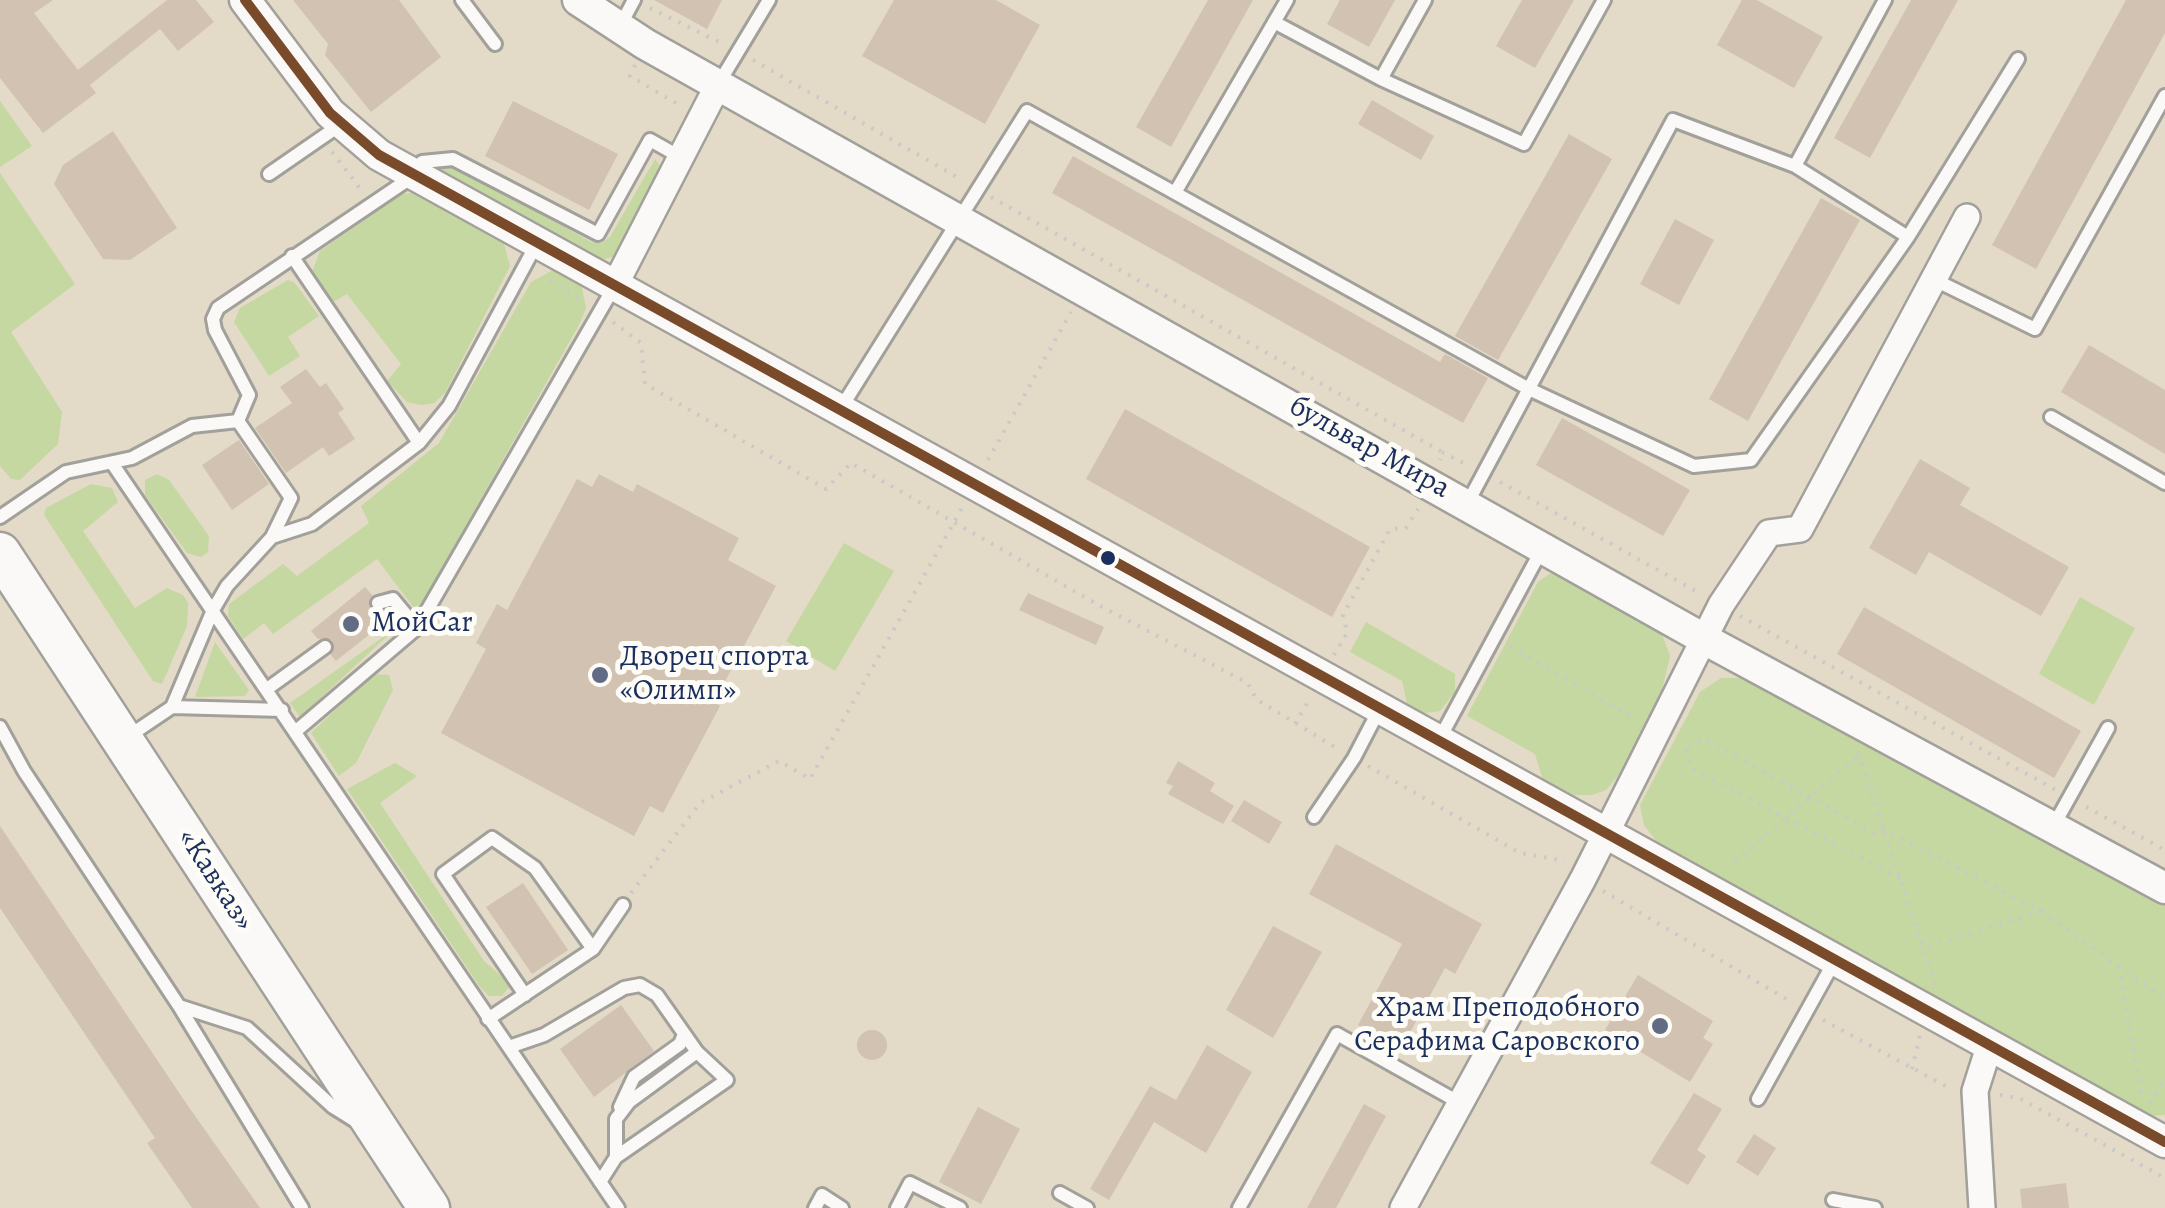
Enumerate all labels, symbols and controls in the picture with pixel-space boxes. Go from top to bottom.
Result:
street label: бульвар Мира [1282,389,1456,507]
unlabelled marker [1098,548,1118,568]
place label: МойCar [371,606,473,642]
marker: МойCar [340,613,362,635]
place label: Дворец спорта «Олимп» [620,640,809,710]
marker: Дворец спорта «Олимп» [589,664,611,686]
street label: «Кавказ» [169,822,261,938]
place label: Храм Преподобного Серафима Саровского [1354,991,1640,1062]
marker: Храм Преподобного Серафима Саровского [1649,1015,1671,1037]

